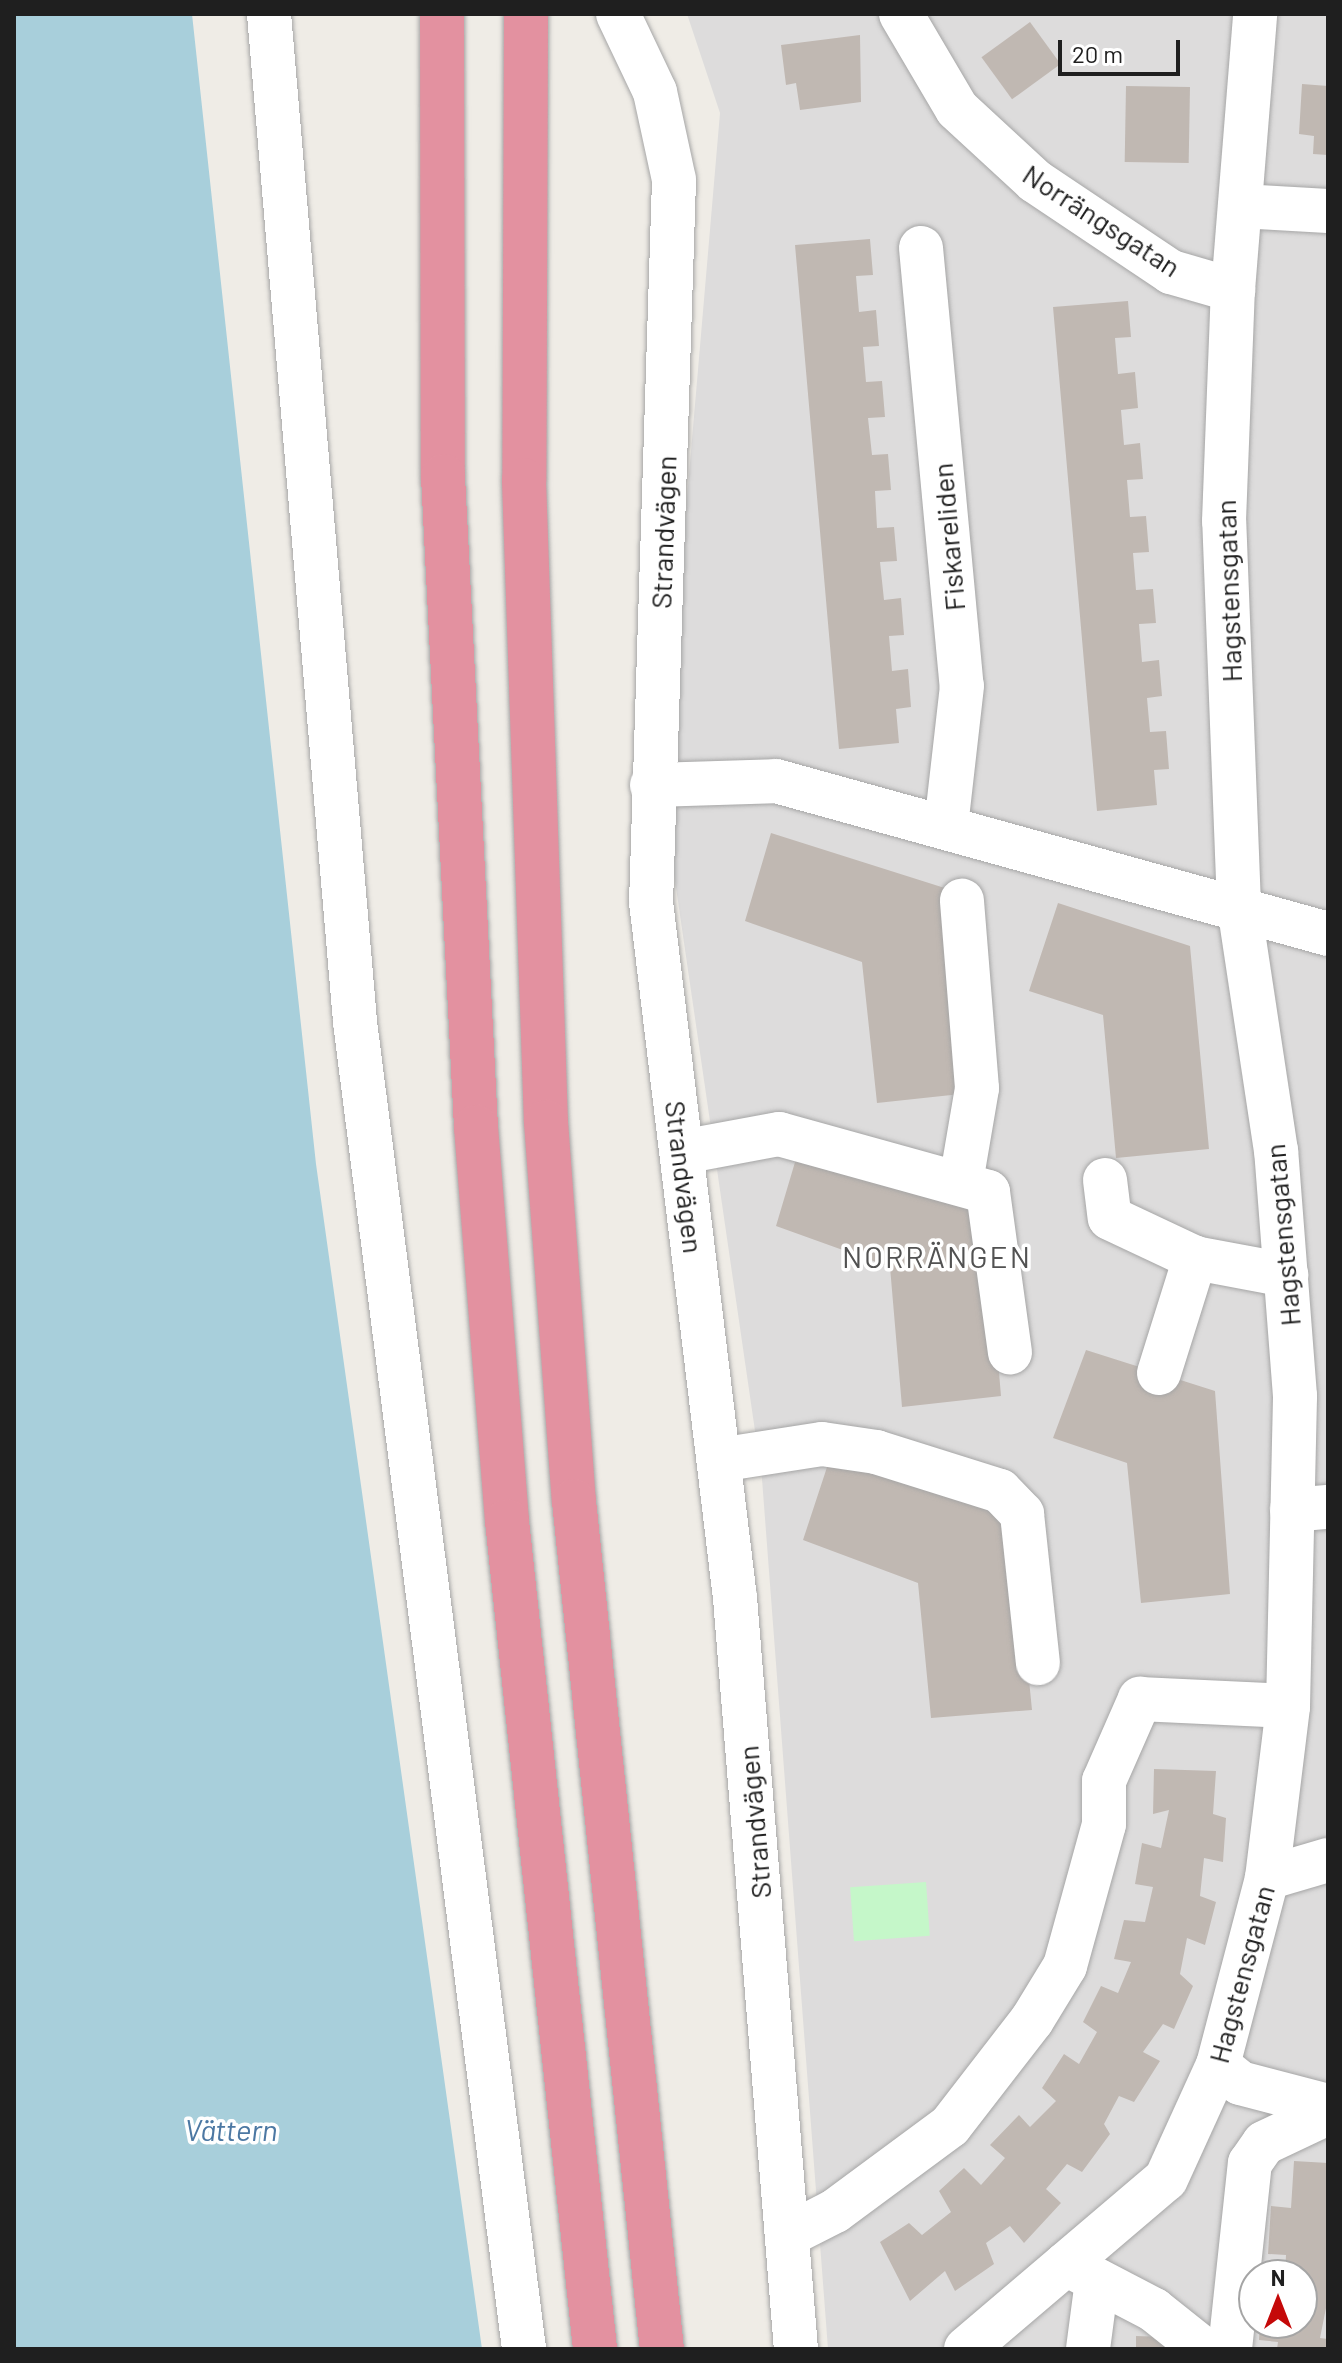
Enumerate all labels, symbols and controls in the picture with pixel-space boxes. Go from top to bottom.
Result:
scale bar [1062,24,1184,74]
text: 20 m [1072,39,1123,68]
street label: Norrängsgatan [1017,157,1187,283]
street label: Strandvägen [644,455,682,609]
street label: Fiskareliden [925,462,971,612]
street label: Hagstensgatan [1208,499,1248,683]
street label: Strandvägen [659,1099,711,1255]
street label: Hagstensgatan [1257,1142,1307,1328]
district label: NORRÄNGEN [842,1238,1032,1274]
street label: Strandvägen [731,1744,777,1900]
street label: Hagstensgatan [1201,1881,1281,2067]
water label: Vättern [184,2111,278,2147]
north arrow [1238,2259,1318,2339]
text: N [1271,2264,1285,2290]

